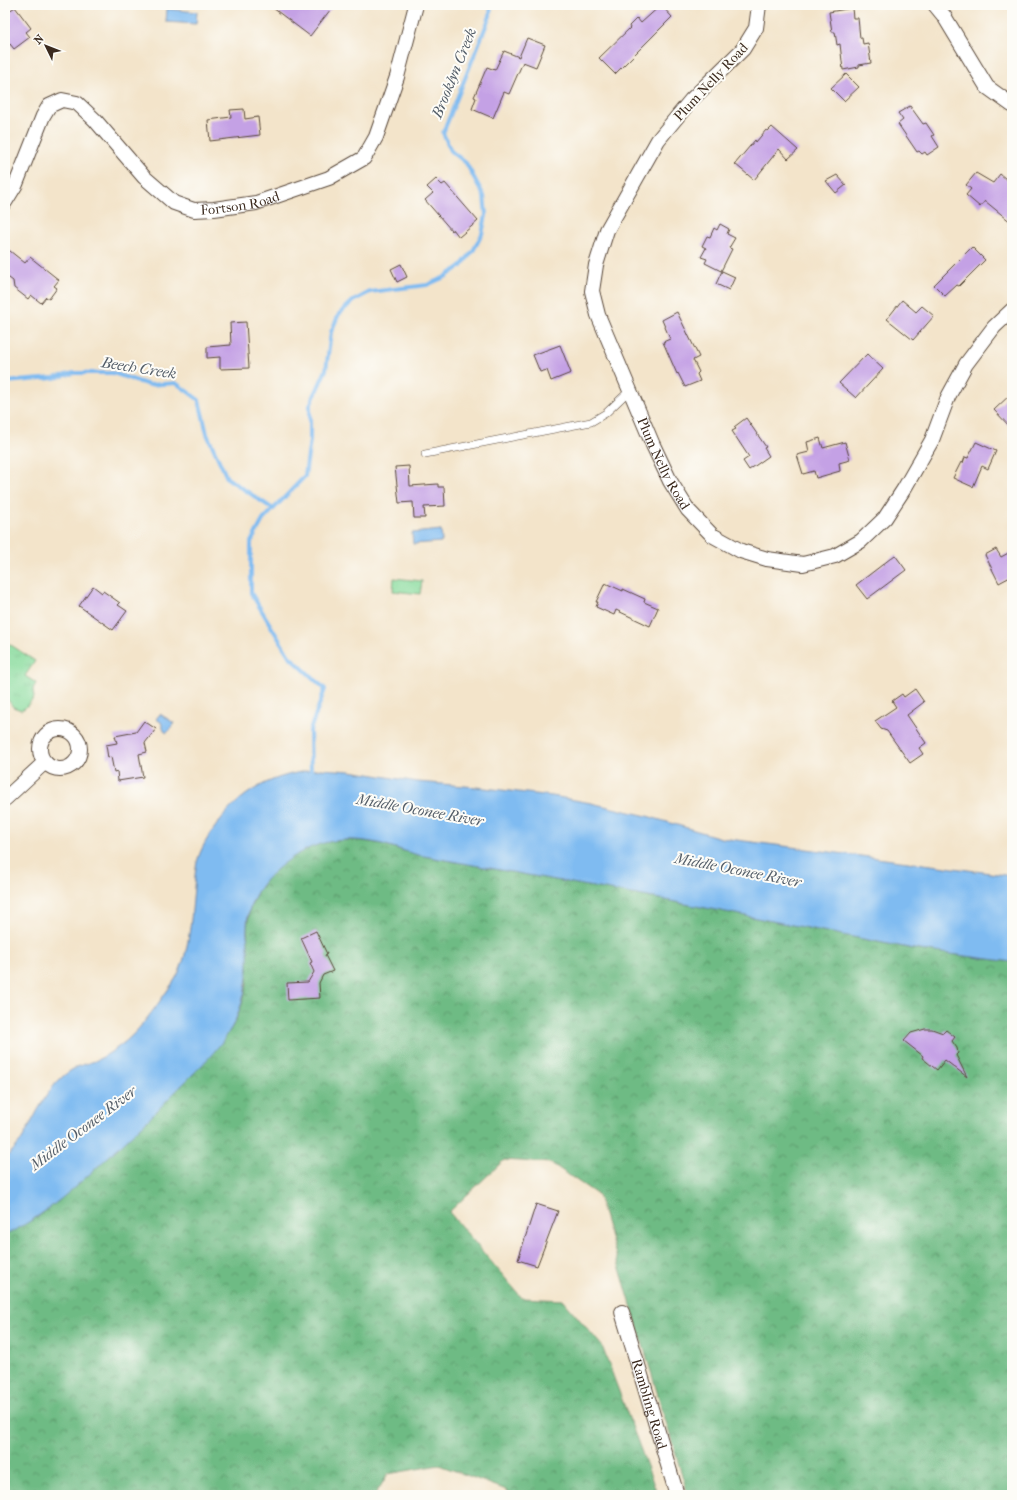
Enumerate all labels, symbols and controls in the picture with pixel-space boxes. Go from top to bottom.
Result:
water label: Brooklyn Creek [427,25,480,122]
north arrow [26,26,66,66]
text: N [31,32,47,47]
street label: Plum Nelly Road [670,39,752,125]
street label: Fortson Road [200,187,282,218]
water label: Beech Creek [99,353,178,383]
street label: Plum Nelly Road [634,414,694,513]
water label: Middle Oconee River [354,790,486,830]
water label: Middle Oconee River [672,849,804,891]
water label: Middle Oconee River [25,1081,141,1174]
street label: Rambling Road [628,1357,671,1452]

